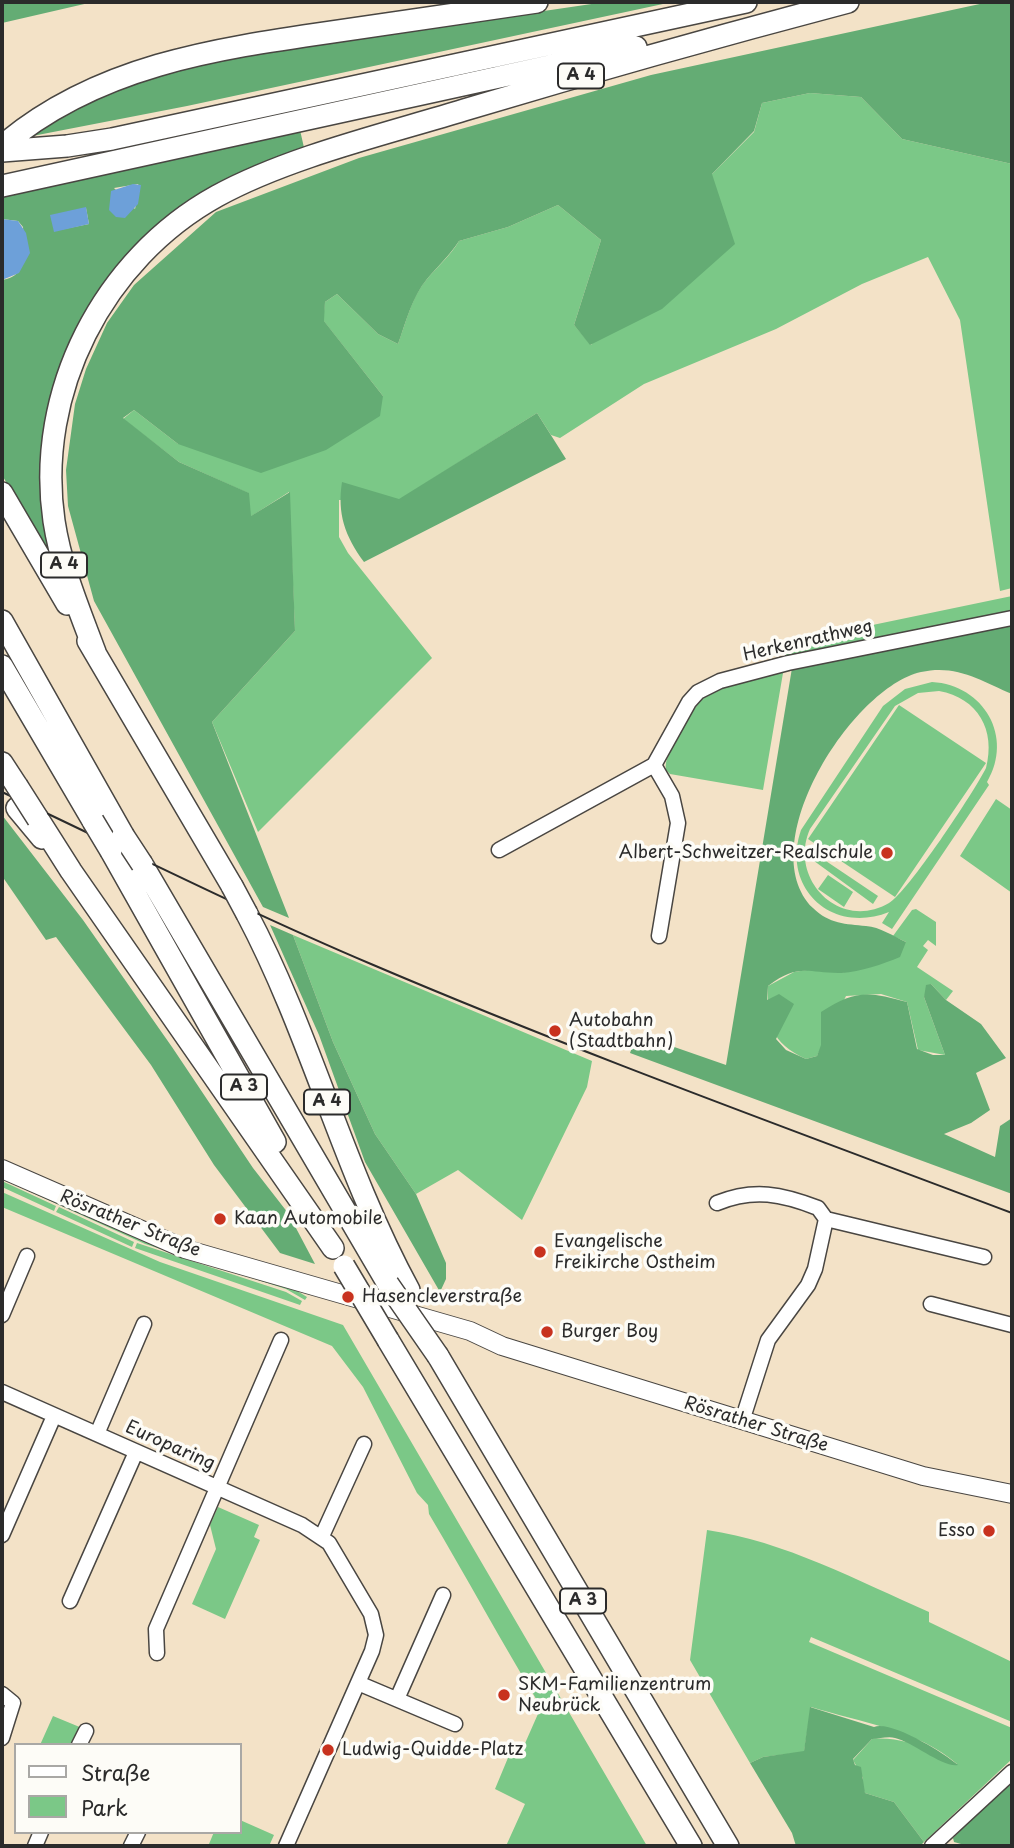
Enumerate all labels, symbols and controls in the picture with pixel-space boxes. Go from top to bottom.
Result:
road number: A 4 [558,64,604,88]
road number: A 4 [41,552,87,578]
street label: Herkenrathweg [741,616,875,666]
place label: Albert-Schweitzer-Realschule [619,842,873,864]
marker: Albert-Schweitzer-Realschule [879,845,895,861]
place label: Autobahn (Stadtbahn) [569,1010,673,1052]
marker: Autobahn (Stadtbahn) [547,1023,563,1039]
road number: A 3 [221,1074,267,1100]
road number: A 4 [304,1090,350,1114]
street label: Rösrather Straße [56,1186,204,1262]
place label: Kaan Automobile [234,1208,383,1230]
marker: Kaan Automobile [212,1211,228,1227]
place label: Evangelische Freikirche Ostheim [554,1231,716,1274]
marker: Evangelische Freikirche Ostheim [532,1244,548,1260]
place label: Hasencleverstraße [362,1286,522,1308]
marker: Hasencleverstraße [340,1289,356,1305]
place label: Burger Boy [561,1321,658,1343]
marker: Burger Boy [539,1324,555,1340]
street label: Rösrather Straße [681,1393,831,1457]
street label: Europaring [122,1417,218,1475]
place label: Esso [938,1520,975,1542]
marker: Esso [981,1523,997,1539]
road number: A 3 [560,1588,606,1614]
place label: SKM-Familienzentrum Neubrück [518,1674,711,1716]
marker: SKM-Familienzentrum Neubrück [496,1687,512,1703]
place label: Ludwig-Quidde-Platz [342,1739,523,1761]
marker: Ludwig-Quidde-Platz [320,1742,336,1758]
legend [14,1743,242,1834]
text: Straße [81,1756,150,1788]
text: Park [81,1791,128,1823]

